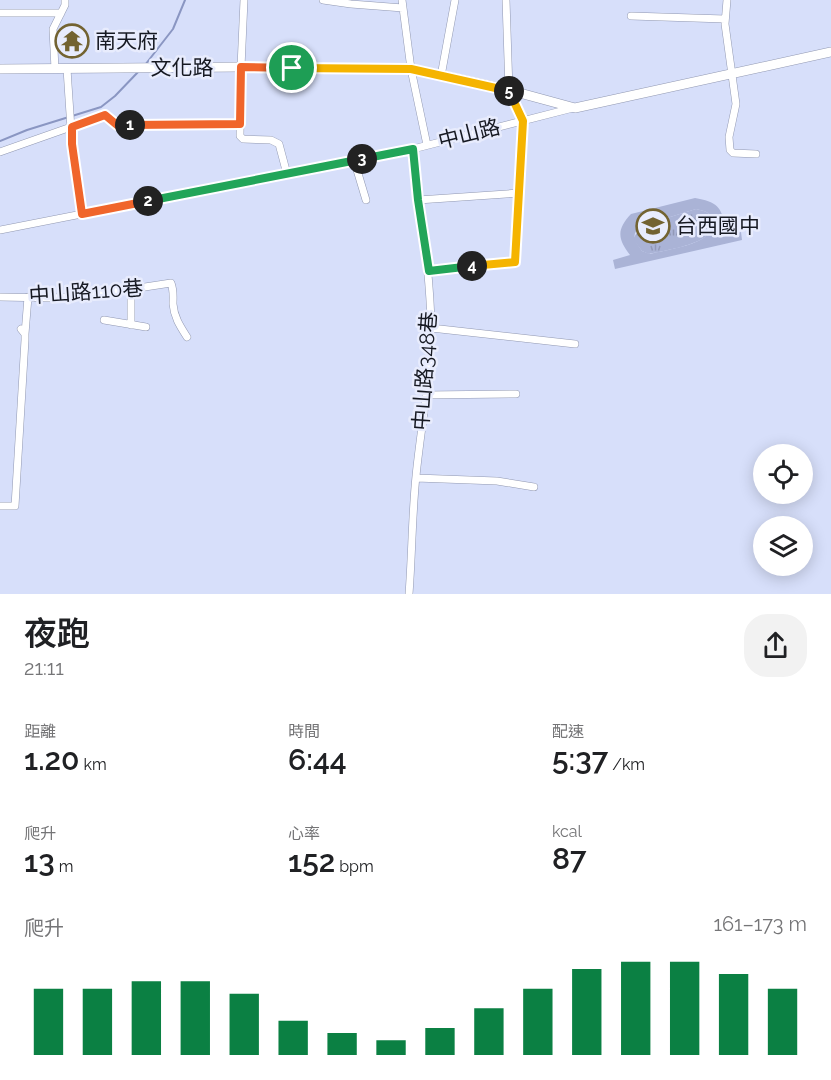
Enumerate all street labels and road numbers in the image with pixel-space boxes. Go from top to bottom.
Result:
street label: 文化路 [151,55,214,80]
street label: 中山路 [435,114,502,153]
street label: 中山路110巷 [28,275,144,308]
street label: 中山路348巷 [408,311,441,431]

